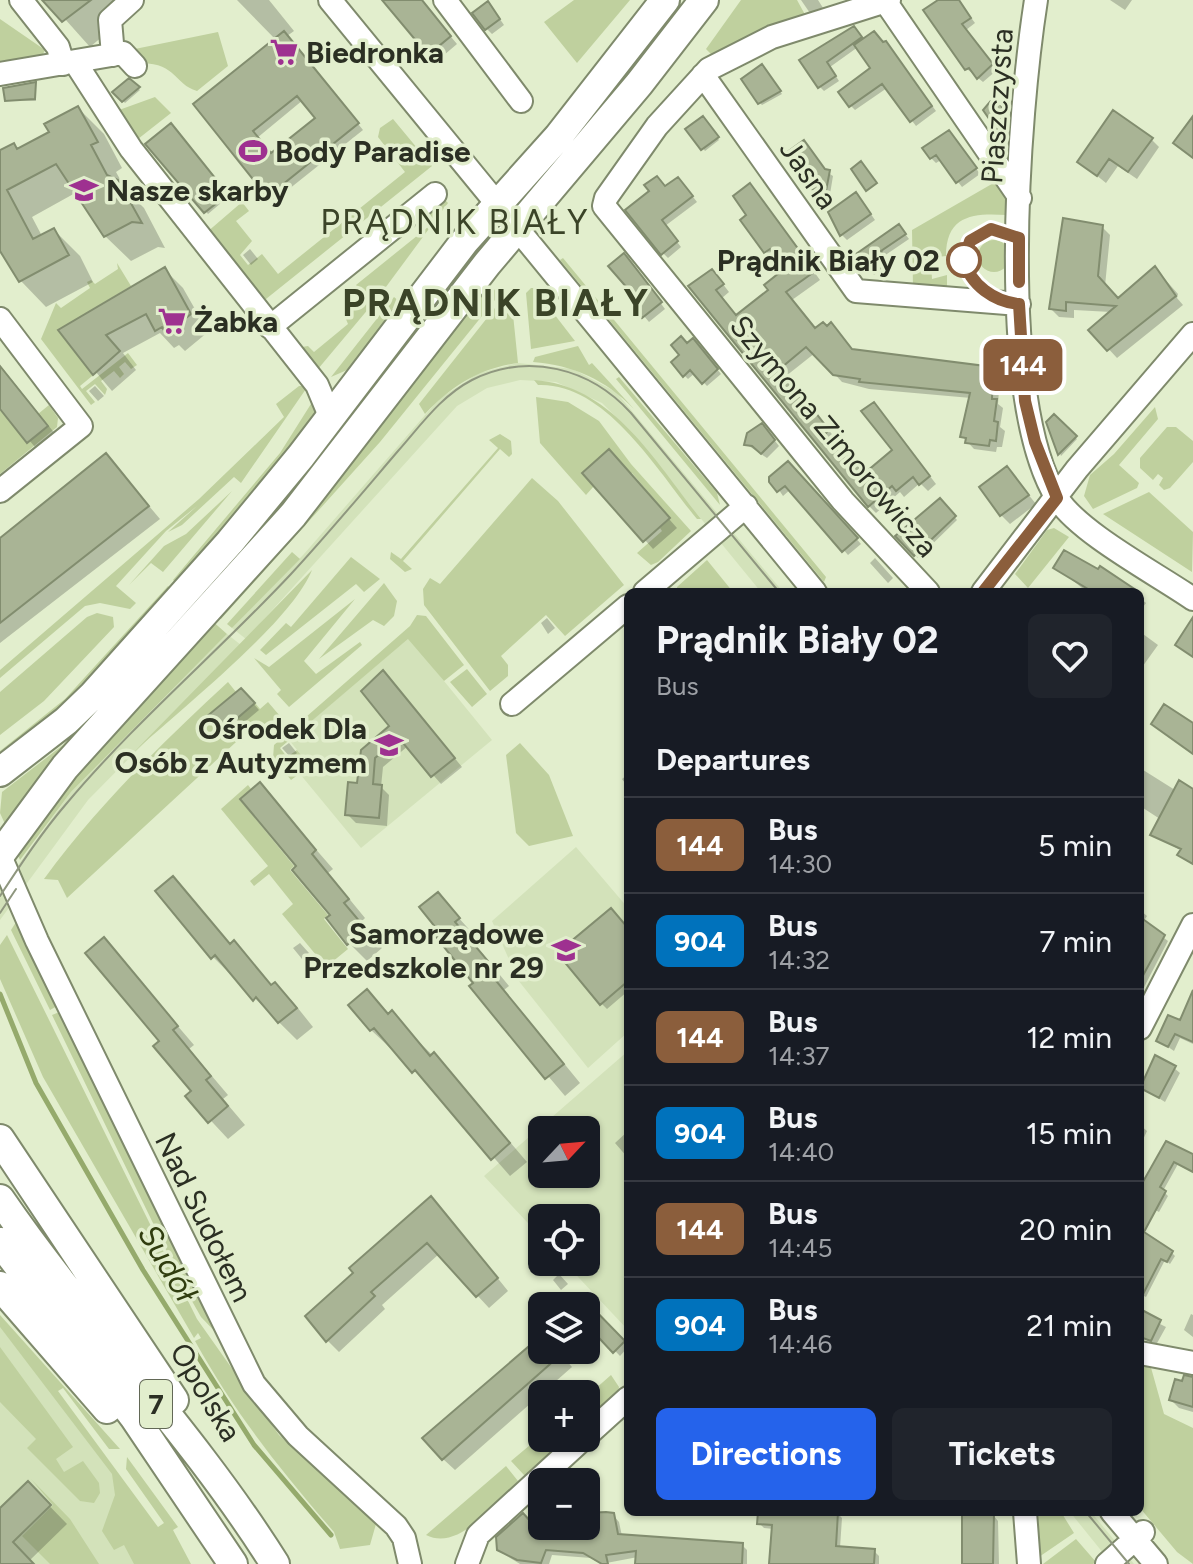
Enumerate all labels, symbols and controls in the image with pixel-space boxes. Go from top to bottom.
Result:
street label: Piaszczysta [973,27,1021,185]
place label: Biedronka [306,34,444,71]
supermarket icon: Biedronka [269,37,299,67]
street label: Jasna [772,132,846,216]
place label: Body Paradise [275,133,471,170]
sports icon: Body Paradise [238,136,268,166]
place label: Nasze skarby [106,172,289,209]
school or university icon: Nasze skarby [69,175,99,205]
district label: PRĄDNIK BIAŁY [320,202,590,243]
place label: Prądnik Biały 02 [717,242,940,279]
marker: Prądnik Biały 02 [947,243,981,277]
district label: PRĄDNIK BIAŁY [342,280,650,326]
place label: Żabka [194,303,278,340]
supermarket icon: Żabka [157,306,187,336]
street label: Szymona Zimorowicza [722,308,946,564]
line badge: 144 [977,339,1069,391]
text: 144 [999,348,1047,382]
button: heart [1028,614,1112,698]
text: Prądnik Biały 02 [656,617,939,663]
text: Bus [656,670,699,702]
place label: Ośrodek Dla Osób z Autyzmem [114,710,367,781]
school or university icon: Ośrodek Dla Osób z Autyzmem [374,730,404,760]
text: Departures [656,741,810,778]
text: Bus [768,811,817,848]
text: 5 min [1038,827,1112,864]
text: 144 [676,828,724,862]
text: 14:30 [768,848,832,880]
text: Bus [768,907,817,944]
place label: Samorządowe Przedszkole nr 29 [303,915,544,986]
text: 7 min [1039,923,1112,960]
text: 904 [674,924,726,958]
school or university icon: Samorządowe Przedszkole nr 29 [551,935,581,965]
text: 14:32 [768,944,830,976]
text: Bus [768,1003,817,1040]
text: 12 min [1026,1019,1112,1056]
text: 144 [676,1020,724,1054]
text: 14:37 [768,1040,830,1072]
text: Bus [768,1099,817,1136]
text: 15 min [1026,1115,1112,1152]
north arrow [528,1116,600,1188]
map controls [528,1116,600,1540]
text: 904 [674,1116,726,1150]
street label: Nad Sudołem [147,1126,261,1308]
text: 14:40 [768,1136,834,1168]
text: Bus [768,1195,817,1232]
button: locate [528,1204,600,1276]
text: 20 min [1019,1211,1112,1248]
text: 144 [676,1212,724,1246]
water label: Sudół [130,1217,206,1310]
text: 14:45 [768,1232,833,1264]
text: Bus [768,1291,817,1328]
button: layers [528,1292,600,1364]
text: 21 min [1026,1307,1112,1344]
text: 904 [674,1308,726,1342]
text: 14:46 [768,1328,832,1360]
street label: Opolska [162,1336,250,1448]
road number: 7 [140,1380,172,1428]
button: + [528,1380,600,1452]
button: Directions [656,1408,876,1500]
button: Tickets [892,1408,1112,1500]
button: − [528,1468,600,1540]

